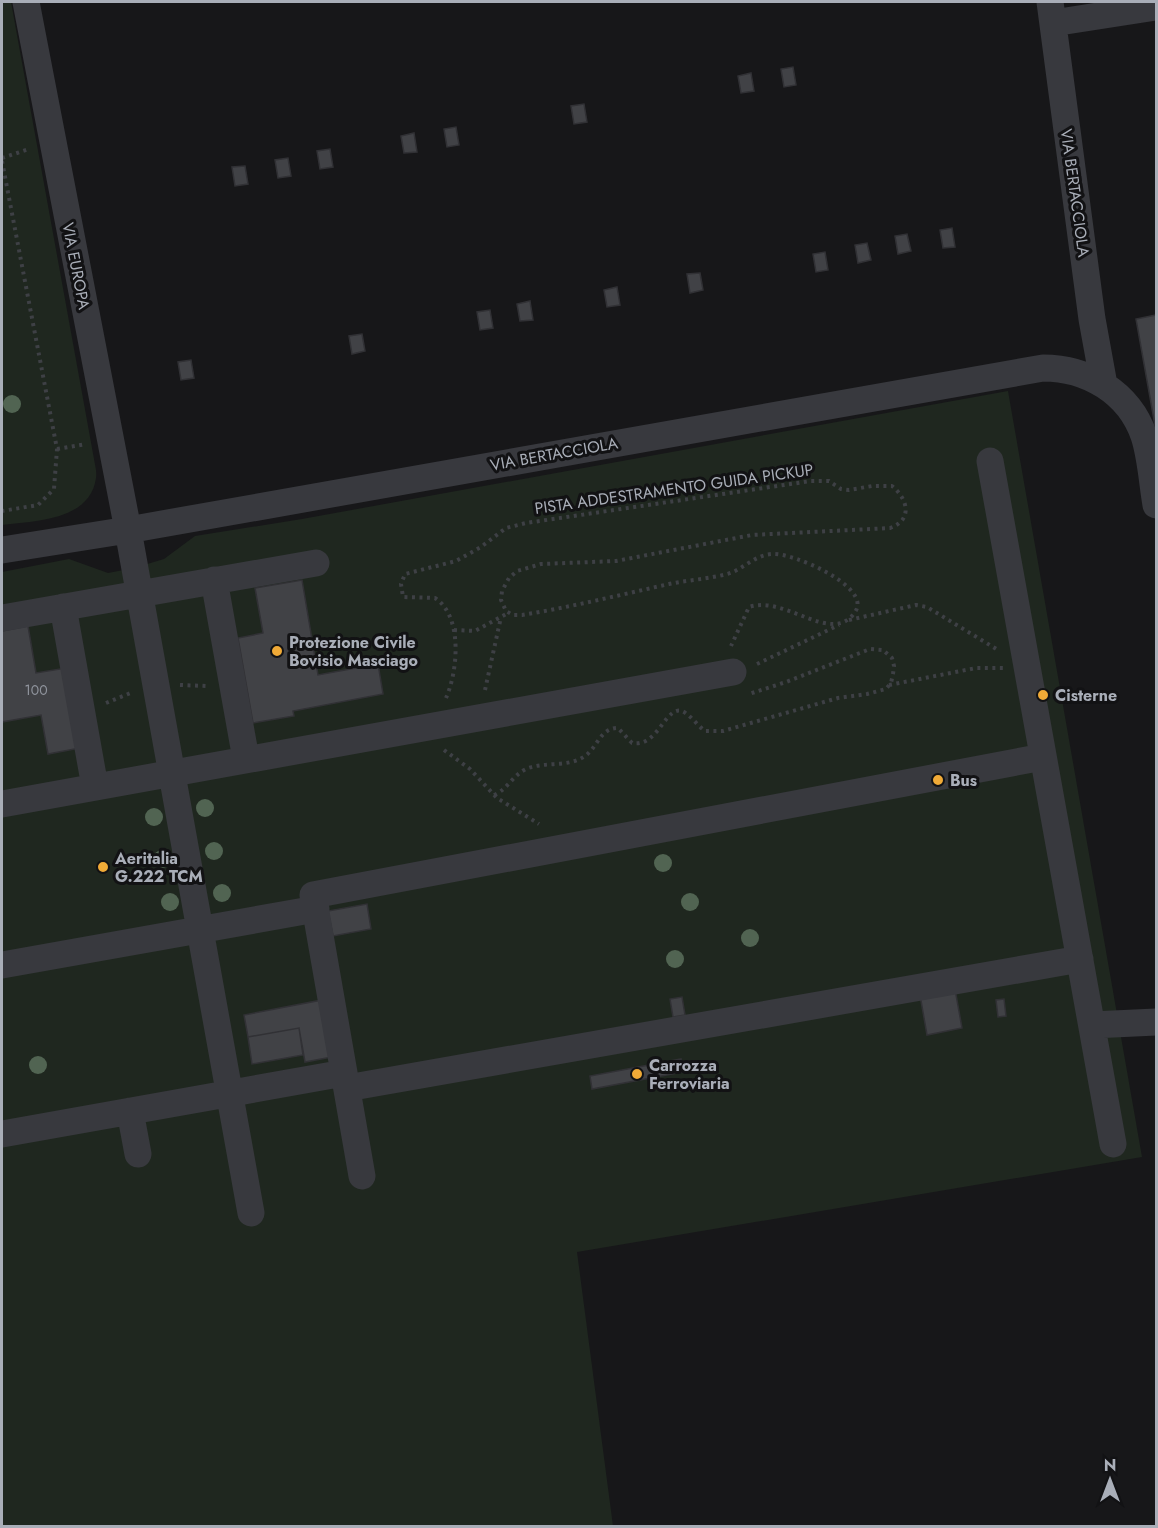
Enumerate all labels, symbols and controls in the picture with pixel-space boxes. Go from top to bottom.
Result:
street label: VIA BERTACCIOLA [1055,127,1095,259]
street label: VIA EUROPA [56,220,96,312]
street label: VIA BERTACCIOLA [488,431,620,477]
street label: PISTA ADDESTRAMENTO GUIDA PICKUP [533,458,815,520]
place label: Protezione Civile Bovisio Masciago [289,631,418,672]
marker: Protezione Civile Bovisio Masciago [270,644,284,658]
house number: 100 [24,680,48,700]
place label: Cisterne [1055,684,1117,707]
marker: Cisterne [1036,688,1050,702]
place label: Bus [950,769,977,792]
marker: Bus [931,773,945,787]
place label: Aeritalia G.222 TCM [114,847,203,888]
marker: Aeritalia G.222 TCM [96,860,110,874]
place label: Carrozza Ferroviaria [649,1054,730,1095]
marker: Carrozza Ferroviaria [630,1067,644,1081]
north arrow [1080,1450,1140,1510]
text: N [1104,1454,1116,1477]

